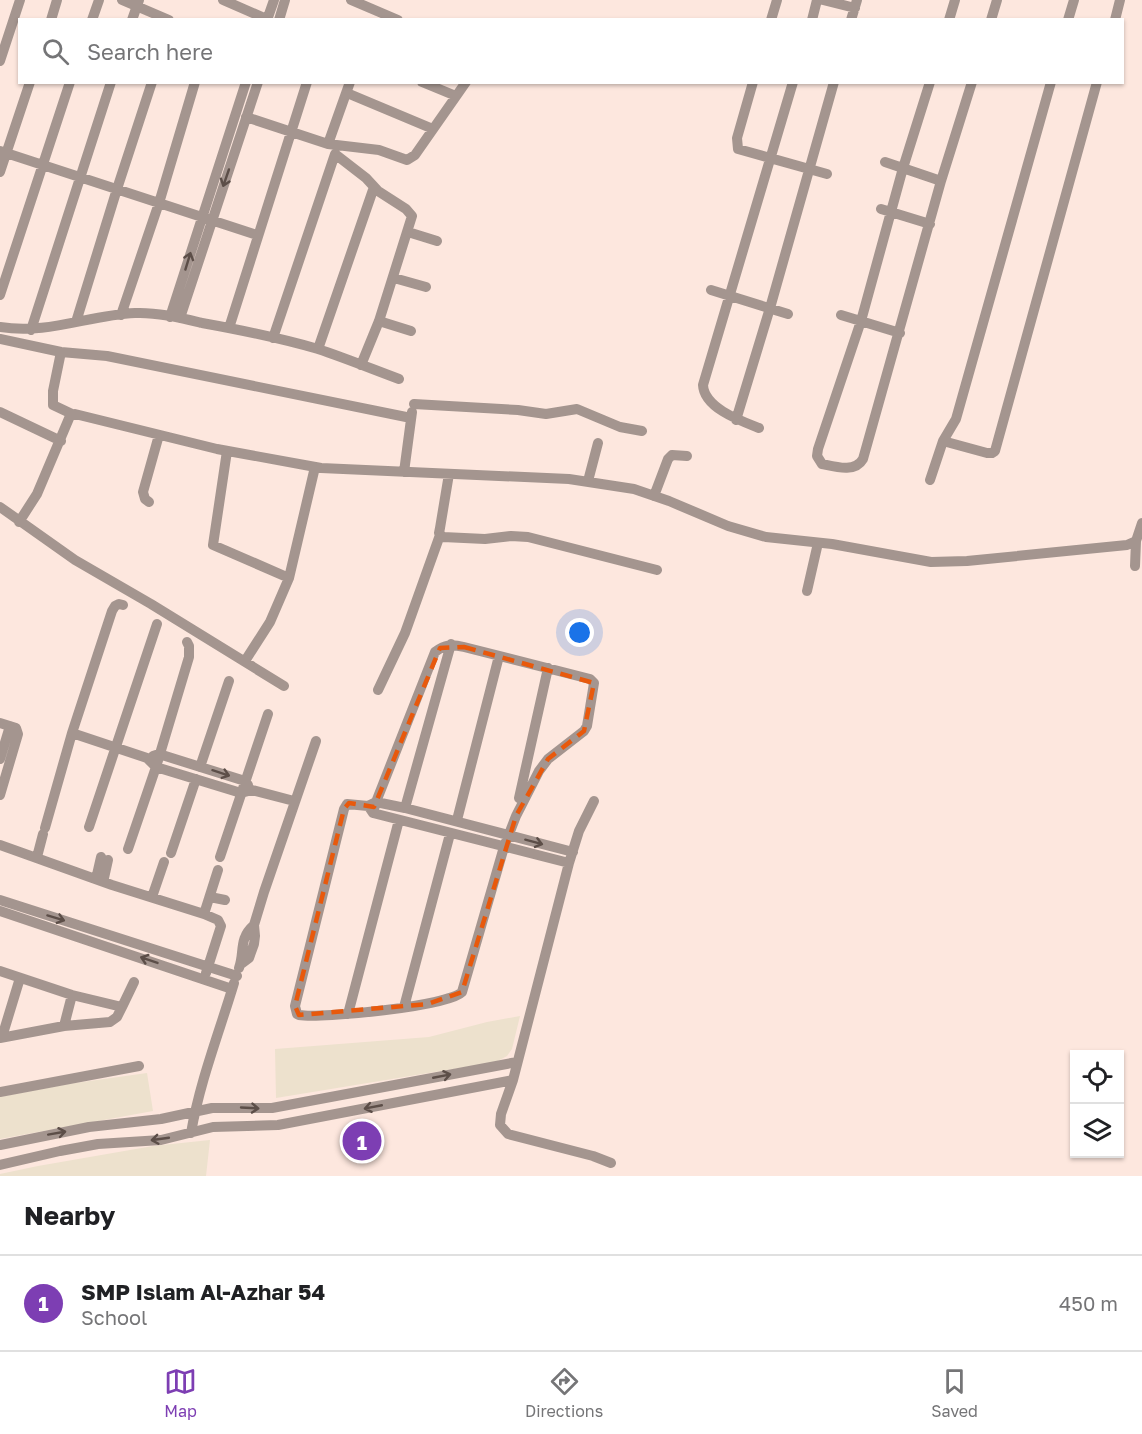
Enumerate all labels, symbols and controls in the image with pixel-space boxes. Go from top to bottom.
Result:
search box [18,18,1124,84]
icon: search [39,35,72,68]
text: Search here [87,38,213,65]
one-way arrow [219,168,230,187]
one-way arrow [183,252,194,271]
your location [565,618,594,647]
one-way arrow [211,769,230,780]
one-way arrow [524,836,543,848]
one-way arrow [46,913,65,924]
one-way arrow [140,954,159,965]
map controls [1070,1050,1124,1158]
button: locate [1070,1050,1124,1104]
one-way arrow [432,1071,451,1082]
one-way arrow [239,1102,259,1113]
one-way arrow [364,1102,383,1113]
button: layers [1070,1104,1124,1158]
pin: 1 [342,1118,382,1164]
one-way arrow [47,1127,67,1138]
one-way arrow [151,1134,171,1145]
text: Nearby [24,1200,115,1231]
text: SMP Islam Al-Azhar 54 [81,1278,325,1305]
text: 1 [38,1291,49,1315]
text: 450 m [1059,1291,1118,1315]
text: School [81,1305,147,1329]
tab: Map [164,1365,197,1421]
tab: Directions [525,1365,603,1421]
tab: Saved [931,1365,978,1421]

